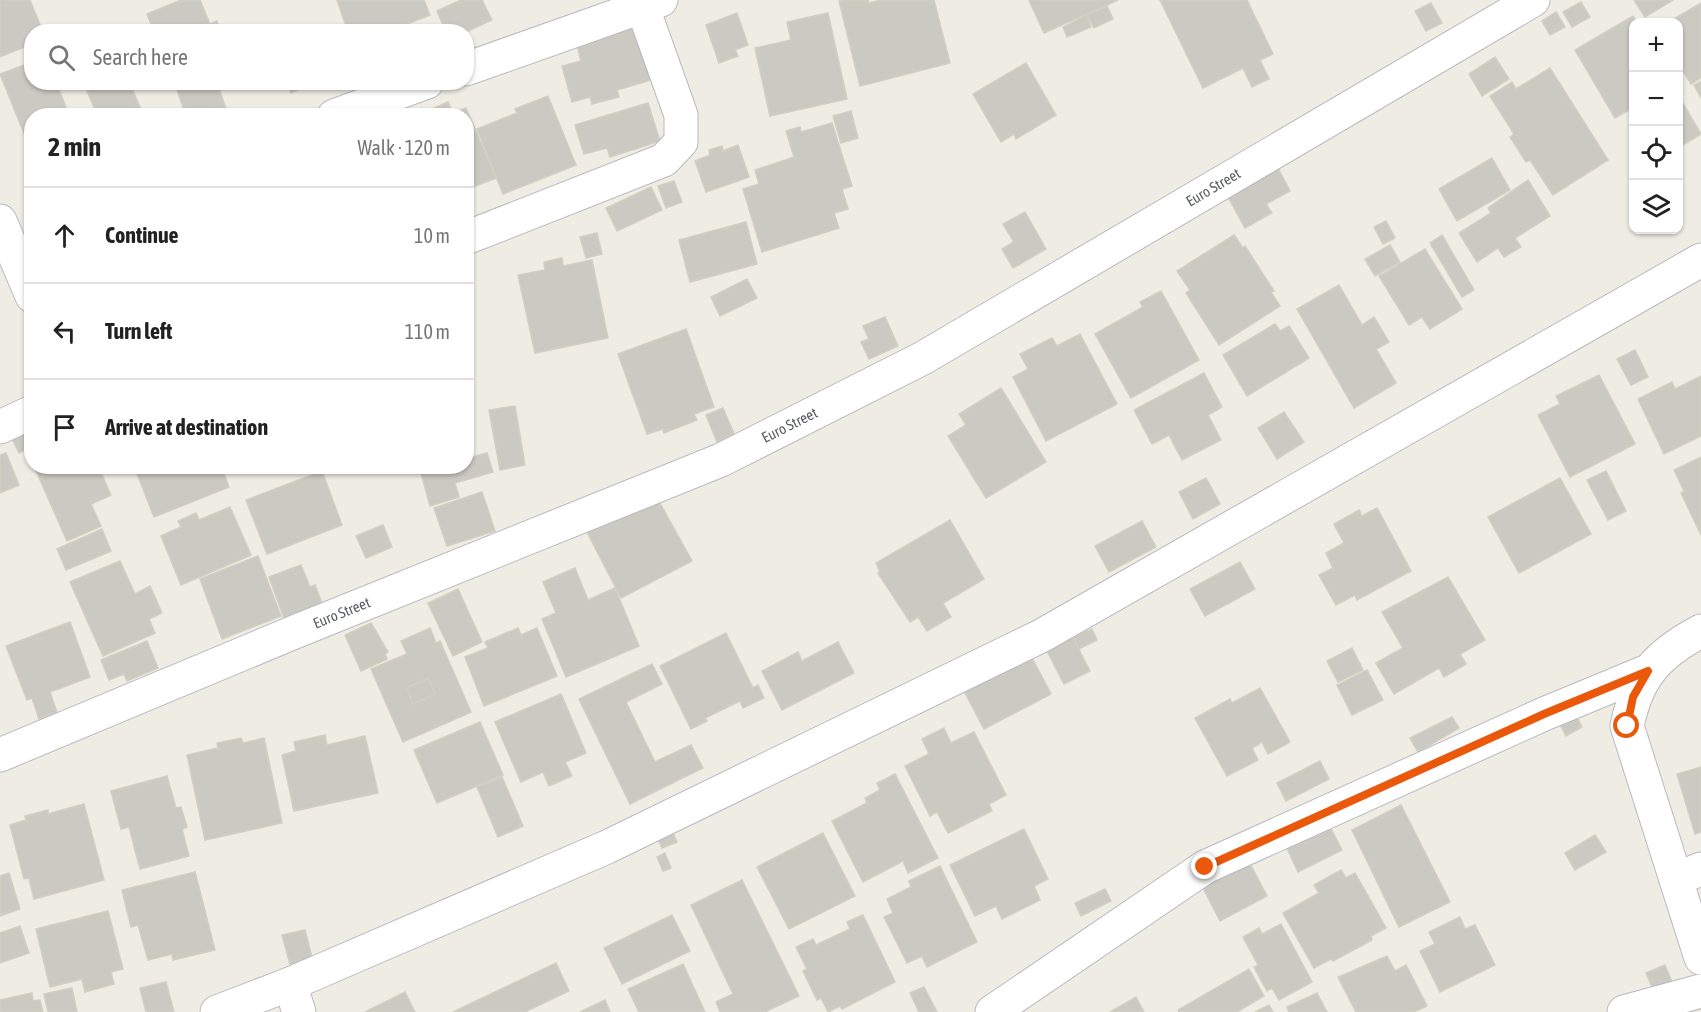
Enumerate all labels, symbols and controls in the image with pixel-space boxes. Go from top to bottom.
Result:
map controls [1629,18,1683,234]
button: + [1629,18,1683,72]
search box [24,24,474,90]
icon: search [45,41,78,74]
text: Search here [93,44,188,70]
button: − [1629,72,1683,126]
button: locate [1629,126,1683,180]
text: 2 min [48,132,101,162]
text: Walk · 120 m [358,136,450,159]
street label: Euro Street [1183,165,1243,210]
button: layers [1629,180,1683,234]
icon: ahead [48,219,81,252]
text: Continue [105,222,179,248]
text: 10 m [414,224,450,247]
icon: left [48,315,81,348]
text: Turn left [105,318,172,344]
text: 110 m [405,320,450,343]
street label: Euro Street [759,404,820,446]
icon: arrive [48,411,81,444]
text: Arrive at destination [105,414,268,440]
street label: Euro Street [310,593,373,632]
route start [1613,712,1639,738]
route end [1191,853,1217,879]

